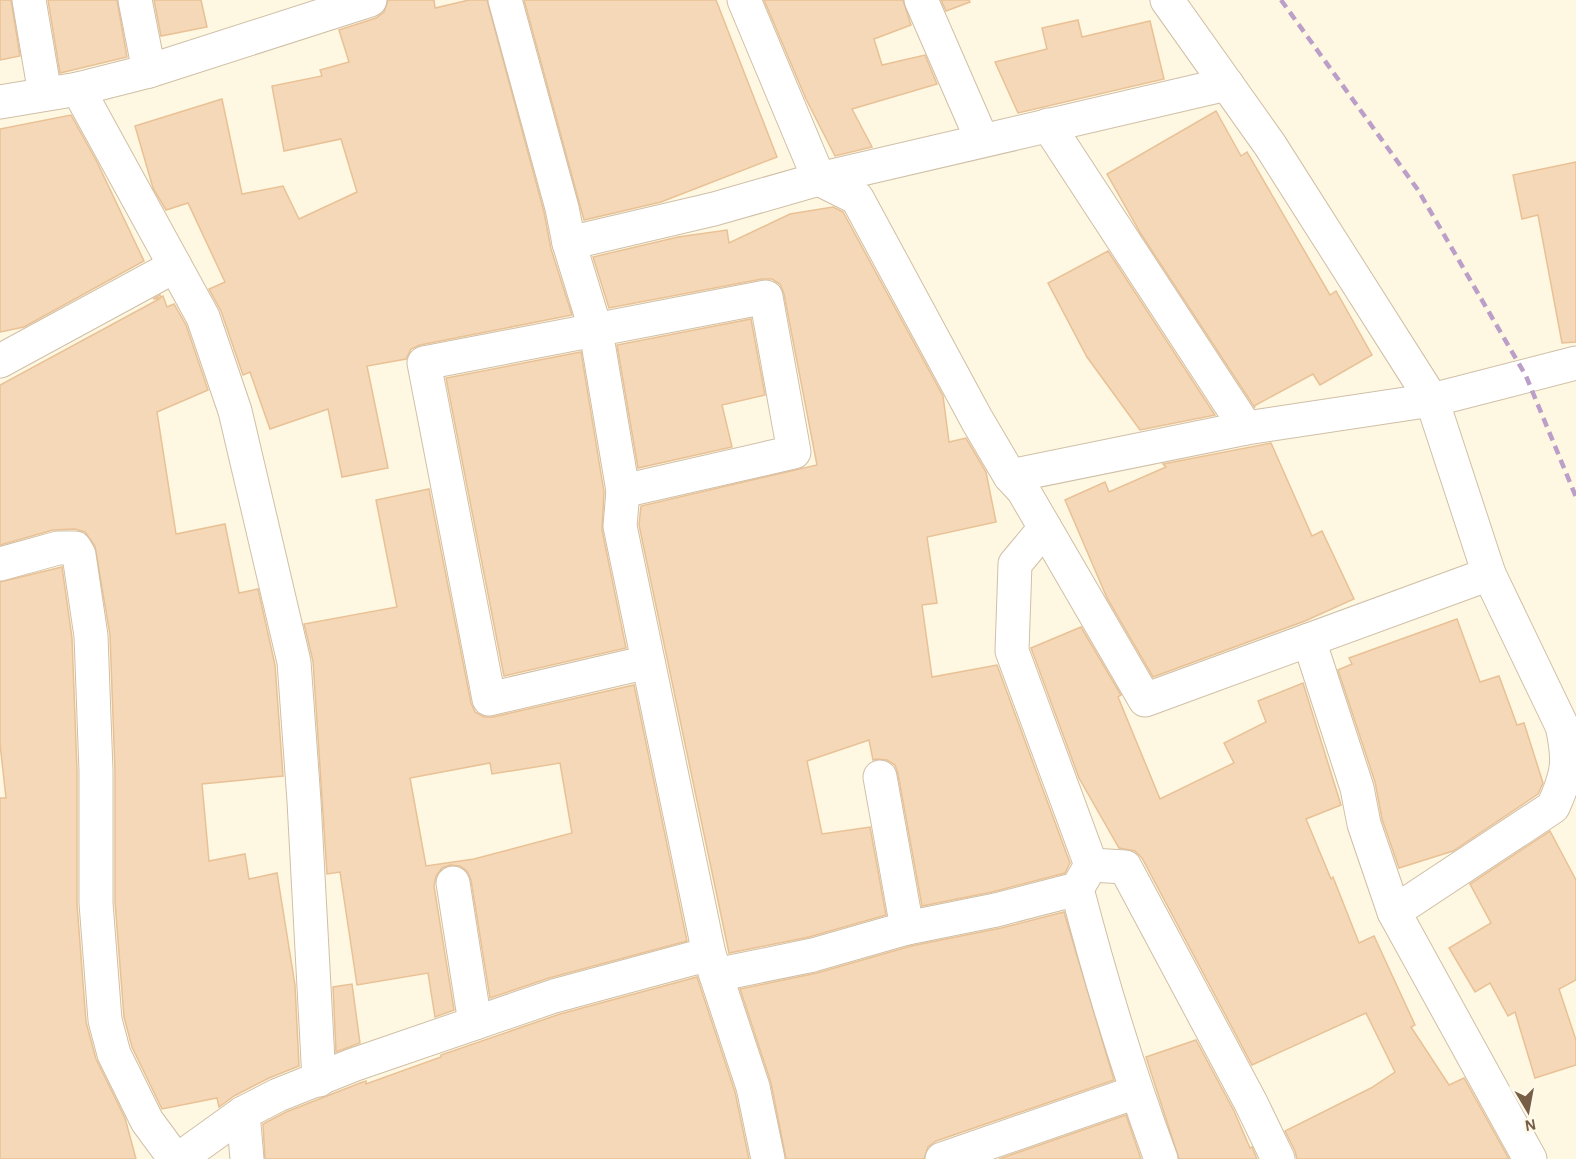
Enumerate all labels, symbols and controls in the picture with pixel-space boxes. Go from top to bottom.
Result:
north arrow [1498,1081,1558,1141]
text: N [1524,1116,1537,1134]

